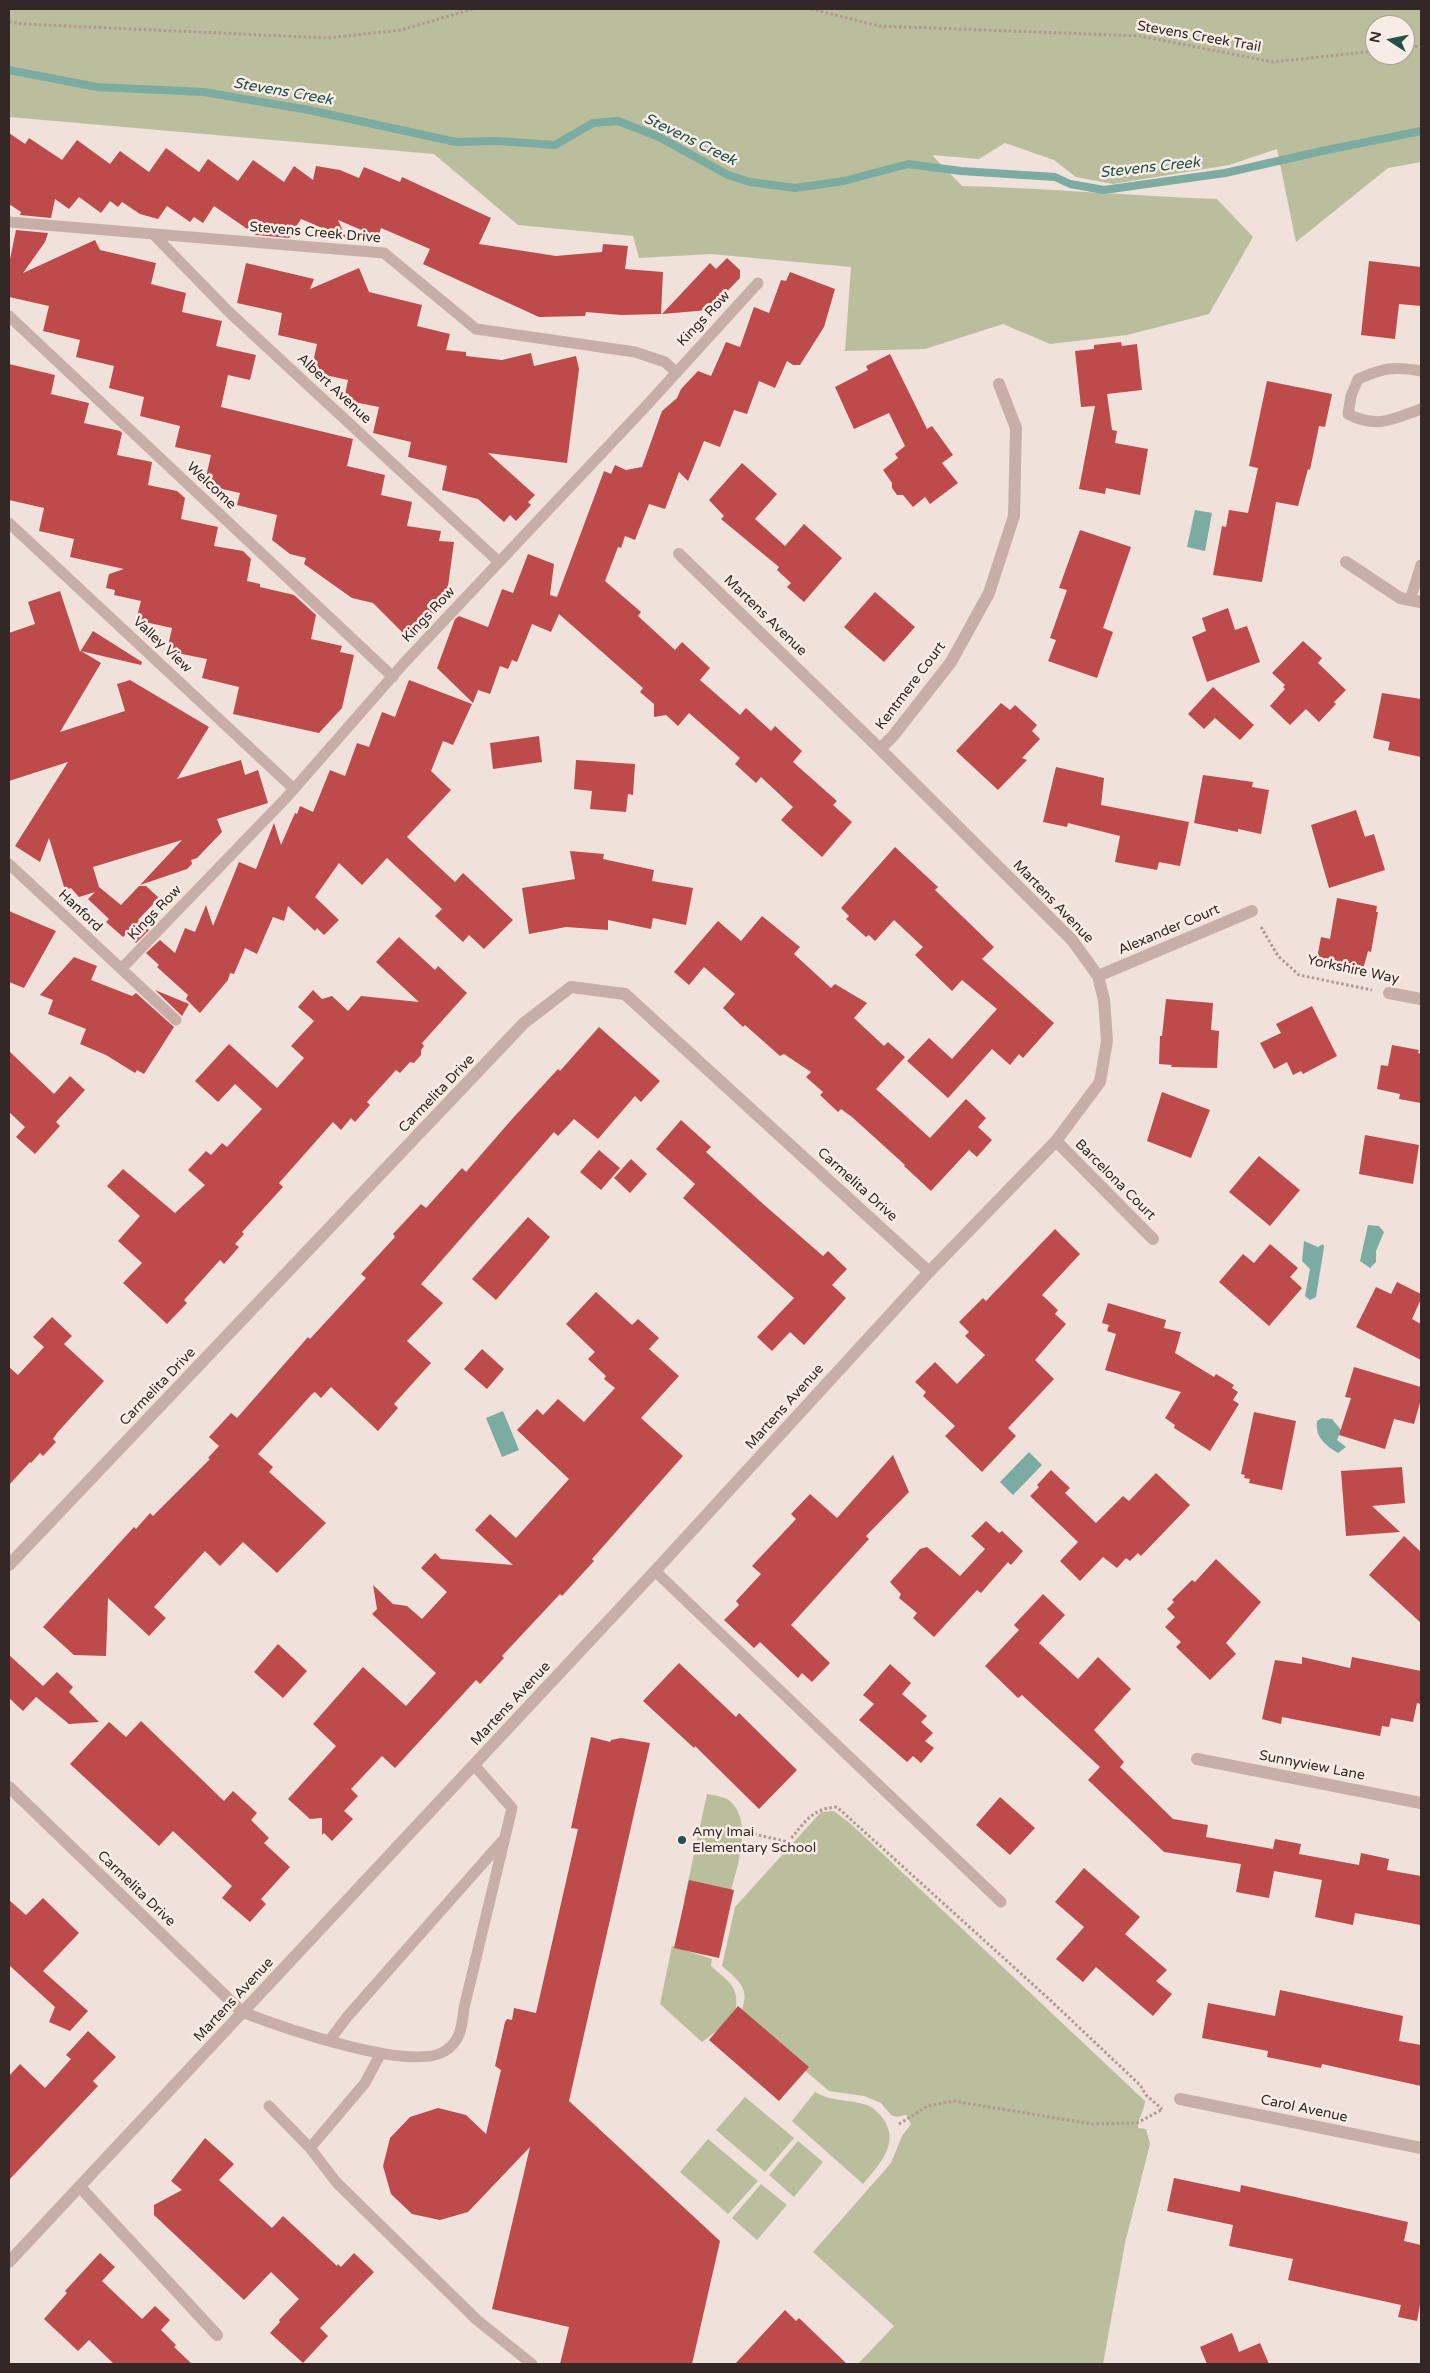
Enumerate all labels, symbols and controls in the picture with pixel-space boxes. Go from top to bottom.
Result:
north arrow [1365,15,1415,65]
street label: Stevens Creek Trail [1136,18,1262,56]
text: N [1366,30,1385,44]
water label: Stevens Creek [232,74,334,110]
water label: Stevens Creek [641,110,739,170]
water label: Stevens Creek [1099,154,1201,182]
street label: Stevens Creek Drive [249,219,381,247]
street label: Kings Row [674,288,734,350]
street label: Albert Avenue [294,350,374,428]
street label: Welcome [183,459,239,513]
street label: Martens Avenue [720,572,810,660]
street label: Kings Row [399,584,459,646]
street label: Valley View [129,613,195,677]
street label: Kentmere Court [872,639,950,733]
street label: Martens Avenue [1009,857,1097,947]
street label: Kings Row [125,882,185,944]
street label: Hanford [54,886,106,936]
street label: Alexander Court [1116,901,1222,959]
street label: Yorkshire Way [1305,952,1401,988]
street label: Carmelita Drive [396,1051,478,1137]
street label: Barcelona Court [1071,1136,1159,1224]
street label: Carmelita Drive [813,1145,901,1225]
street label: Carmelita Drive [117,1344,199,1430]
street label: Martens Avenue [742,1361,828,1453]
street label: Martens Avenue [468,1658,554,1750]
street label: Sunnyview Lane [1258,1748,1366,1784]
place label: Amy Imai Elementary School [692,1824,816,1856]
marker: Amy Imai Elementary School [676,1834,688,1846]
street label: Carmelita Drive [93,1848,179,1930]
street label: Martens Avenue [191,1954,277,2046]
street label: Carol Avenue [1259,2092,1349,2126]

